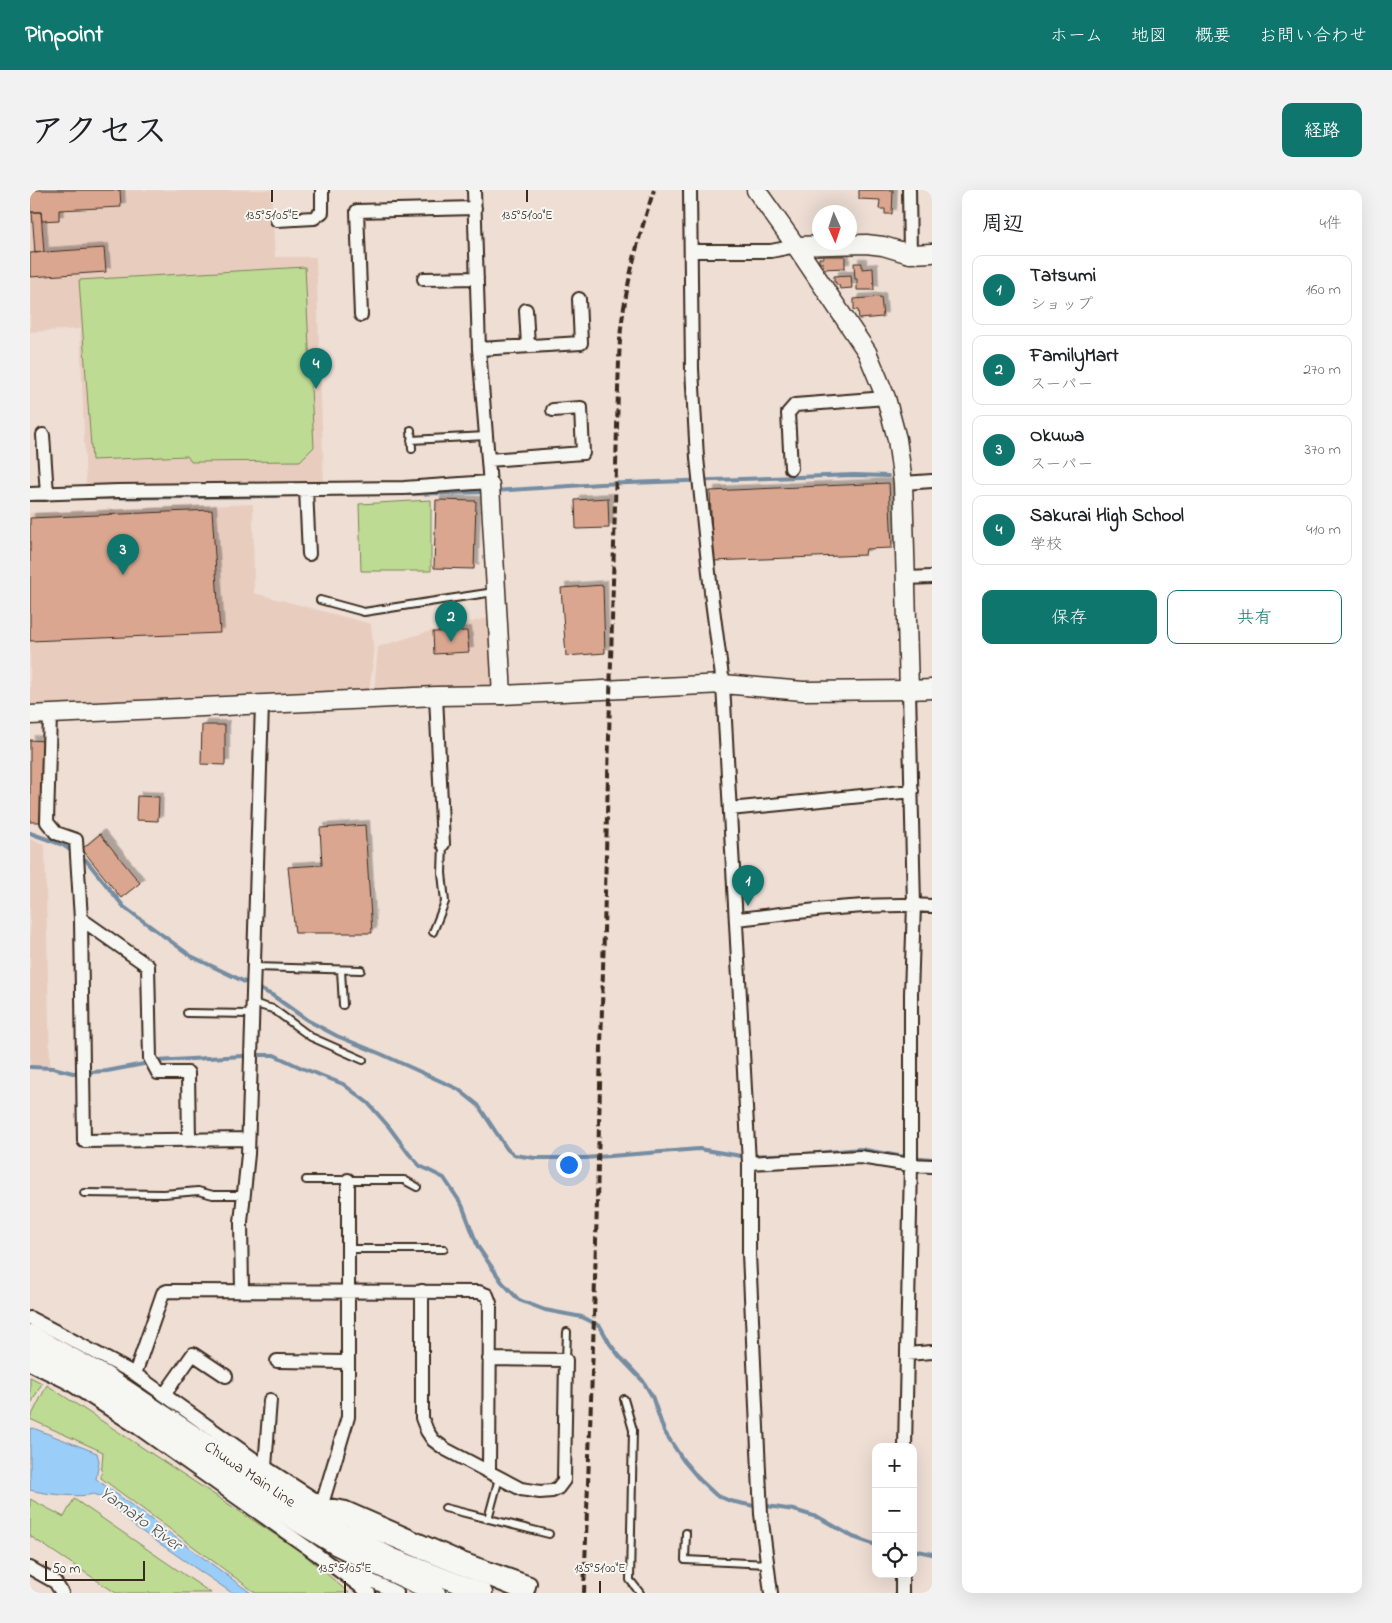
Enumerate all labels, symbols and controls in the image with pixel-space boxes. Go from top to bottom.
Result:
text: Pinpoint [25,18,103,53]
text: ホーム [1050,24,1103,50]
text: 地図 [1131,24,1167,50]
text: 概要 [1195,24,1231,50]
text: お問い合わせ [1259,24,1367,50]
button: 経路 [1282,103,1362,157]
text: アクセス [30,108,168,159]
north arrow [812,205,857,250]
text: 135°51'05"E [246,207,298,225]
text: 135°51'00"E [501,207,553,225]
text: 周辺 [982,210,1024,240]
text: 4件 [1319,212,1342,236]
text: Tatsumi [1030,263,1096,290]
text: 1 [996,278,1002,302]
text: 160 m [1306,278,1341,302]
text: ショップ [1030,293,1093,317]
text: FamilyMart [1030,343,1119,370]
pin: 4 [300,348,332,389]
text: 2 [995,358,1003,382]
text: 270 m [1303,358,1341,382]
text: スーパー [1030,373,1093,397]
text: Okuwa [1030,423,1084,450]
text: 3 [996,438,1002,462]
text: 370 m [1304,438,1341,462]
text: スーパー [1030,453,1093,477]
text: Sakurai High School [1030,503,1184,530]
text: 4 [996,518,1002,542]
text: 410 m [1306,518,1341,542]
text: 学校 [1030,533,1062,557]
pin: 3 [107,534,139,575]
button: 保存 [982,590,1157,644]
button: 共有 [1167,590,1342,644]
pin: 2 [435,601,467,642]
pin: 1 [732,865,764,906]
your location [556,1152,582,1178]
street label: Chuwa Main Line [199,1435,301,1514]
map controls [872,1443,917,1578]
button: + [872,1443,917,1488]
water label: Yamato River [93,1481,188,1560]
button: − [872,1488,917,1533]
button: locate [872,1533,917,1578]
scale bar [45,1558,145,1581]
text: 50 m [52,1559,80,1580]
text: 135°51'05"E [319,1560,371,1578]
text: 135°51'00"E [574,1560,626,1578]

